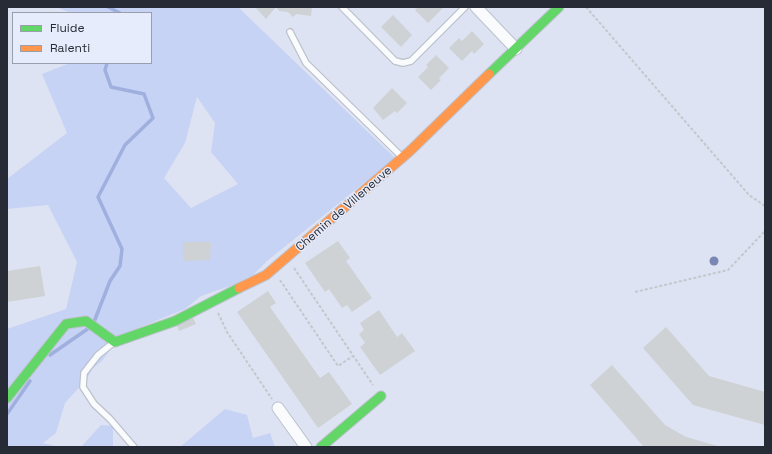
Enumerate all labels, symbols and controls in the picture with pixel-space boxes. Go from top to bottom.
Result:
legend [12,12,152,64]
text: Fluide [50,20,85,36]
text: Ralenti [50,40,90,56]
street label: Chemin de Villeneuve [293,163,395,255]

